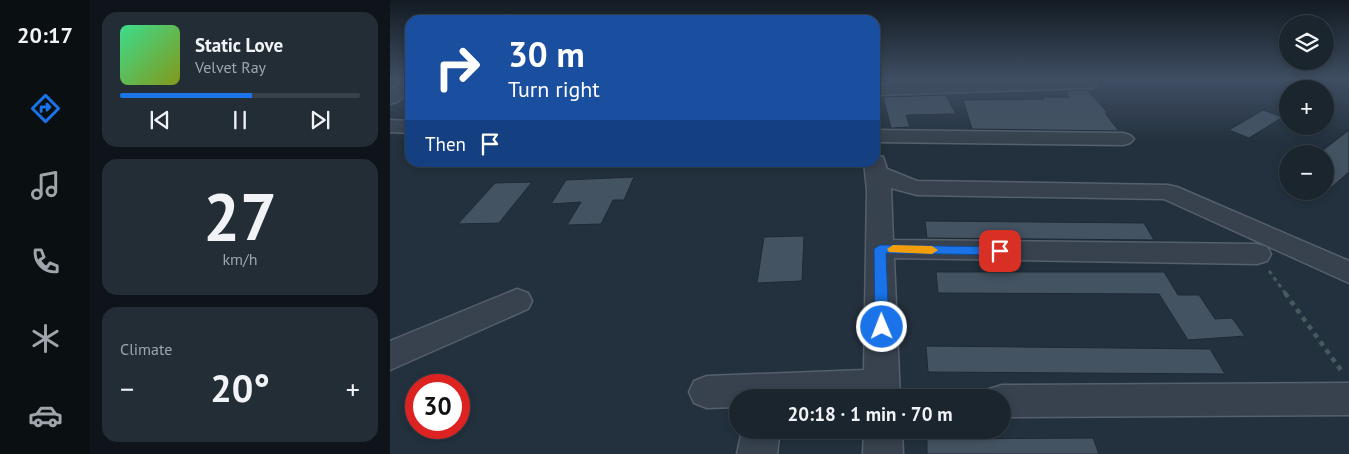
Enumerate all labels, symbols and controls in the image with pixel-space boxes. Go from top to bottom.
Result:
map controls [1279,15,1334,200]
button: layers [1279,15,1334,70]
text: 20:17 [17,21,73,49]
text: 30 m [508,31,585,77]
text: Static Love [195,33,283,57]
icon: right [425,35,490,100]
text: Velvet Ray [195,57,266,77]
text: Turn right [508,75,600,103]
button: + [1279,80,1334,135]
icon: directions [28,91,63,126]
icon: previous [146,106,174,134]
icon: pause [226,106,254,134]
icon: next [306,106,334,134]
icon: arrive [476,130,504,158]
text: Then [425,132,466,156]
button: − [1279,145,1334,200]
icon: music [28,168,63,203]
text: 27 [203,174,277,258]
pin [979,230,1021,272]
icon: arrive [986,237,1014,265]
icon: phone [28,244,63,279]
text: km/h [222,249,258,269]
position arrow [855,300,907,352]
icon: climate [28,321,63,356]
text: Climate [120,339,172,359]
text: 20° [210,363,270,412]
text: − [120,370,134,407]
text: + [346,370,360,407]
speed limit sign: 30 [405,374,470,439]
icon: car [28,398,63,433]
text: 20:18 · 1 min · 70 m [787,402,953,426]

